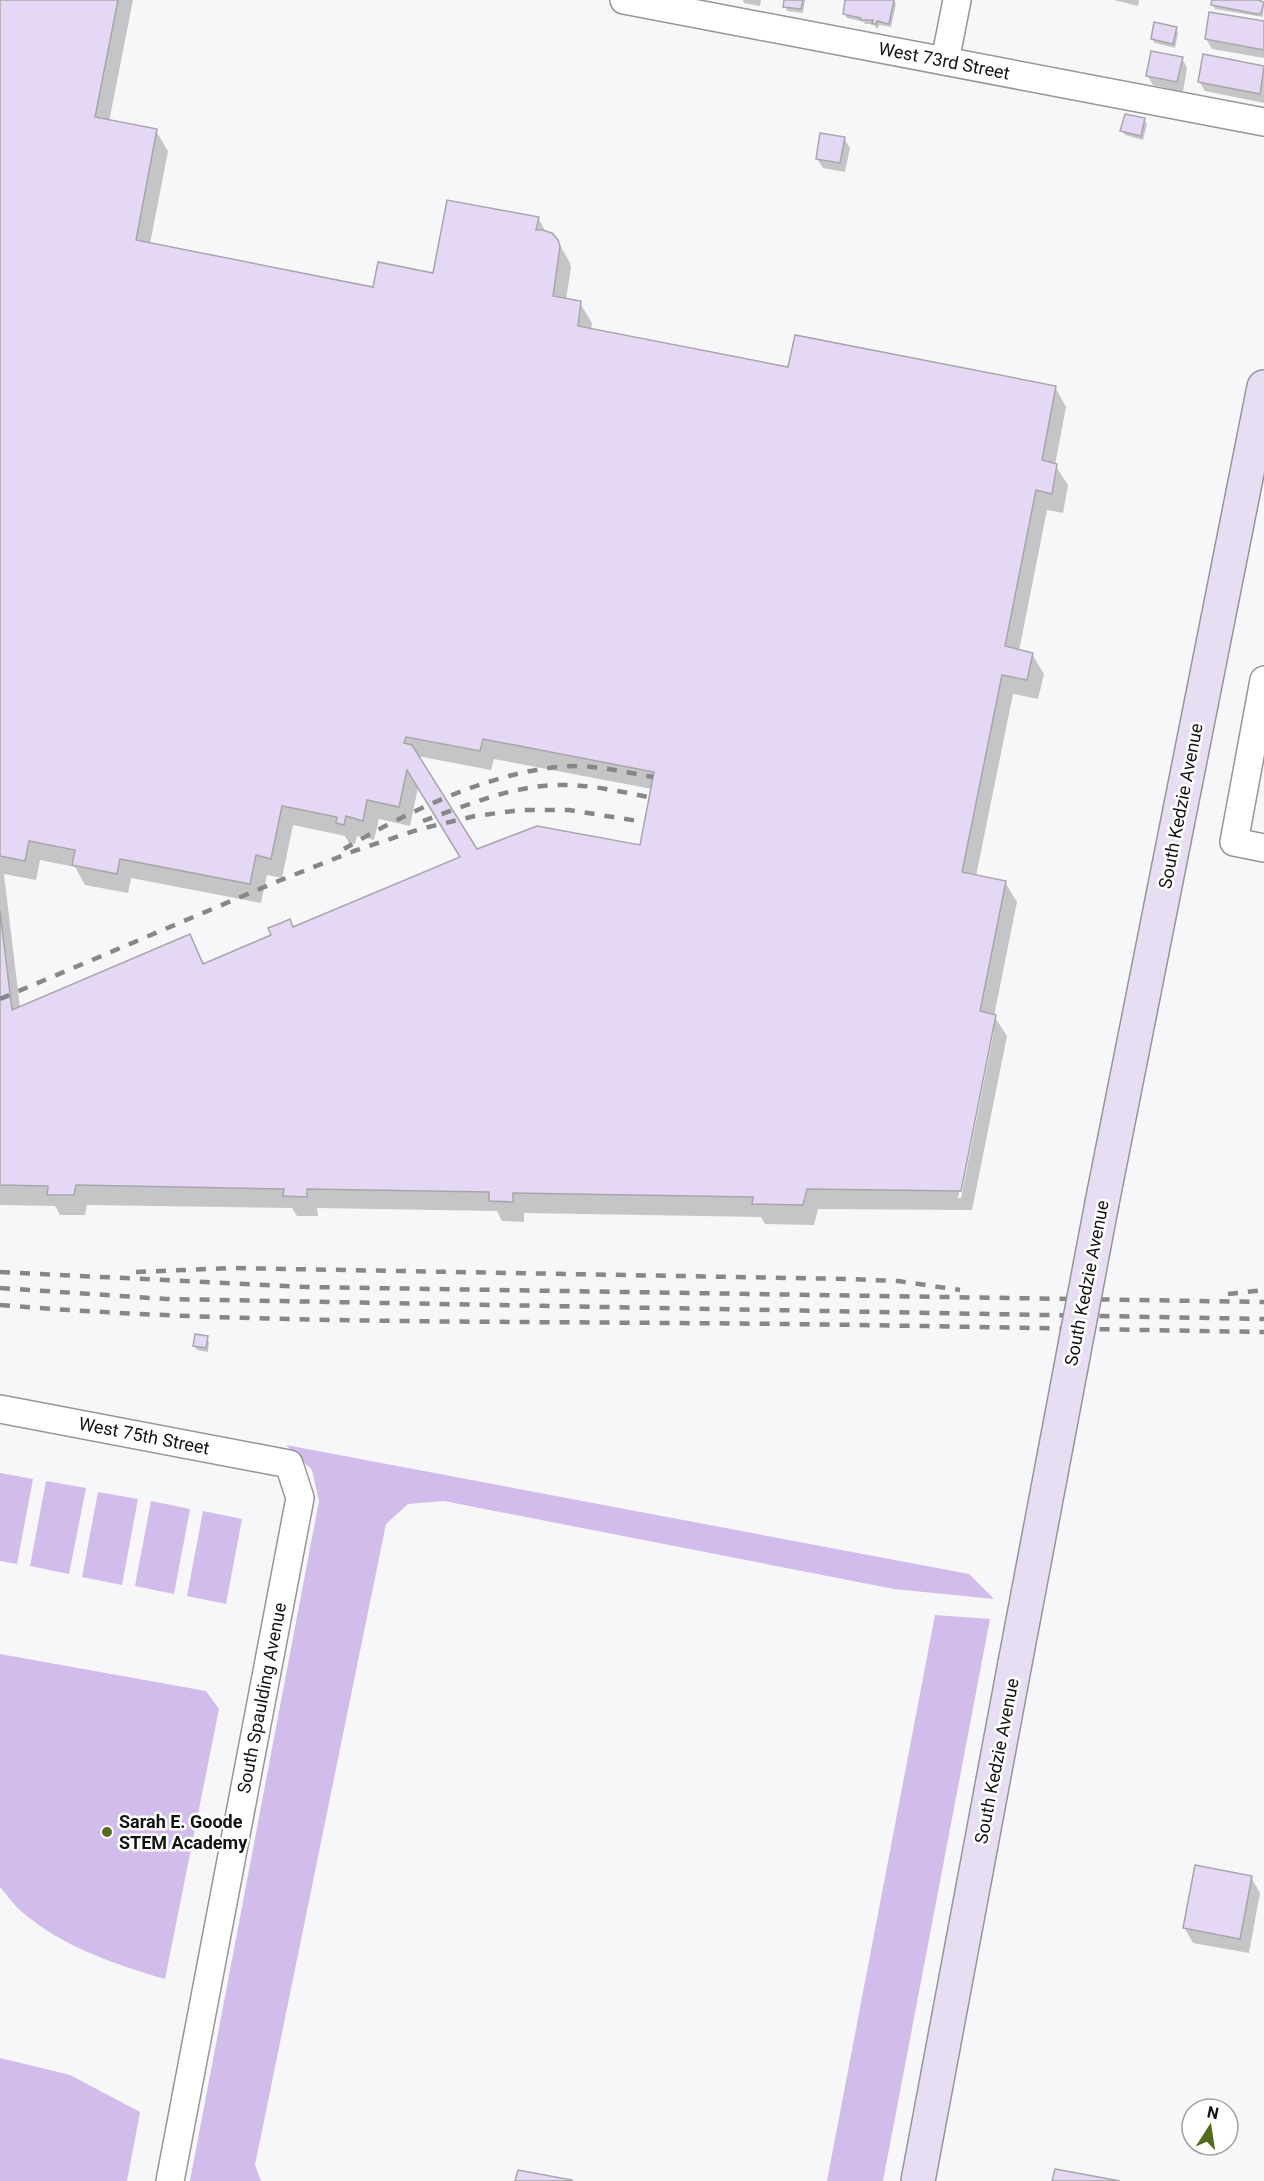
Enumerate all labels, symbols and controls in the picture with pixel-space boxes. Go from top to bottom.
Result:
street label: West 73rd Street [877,37,1012,84]
street label: South Kedzie Avenue [1154,721,1207,890]
street label: South Kedzie Avenue [1060,1198,1113,1367]
street label: West 75th Street [77,1413,211,1459]
street label: South Spaulding Avenue [233,1601,290,1795]
street label: South Kedzie Avenue [970,1676,1023,1845]
place label: Sarah E. Goode STEM Academy [119,1811,248,1853]
marker: Sarah E. Goode STEM Academy [100,1825,114,1839]
north arrow [1180,2097,1240,2157]
text: N [1206,2102,1221,2123]

